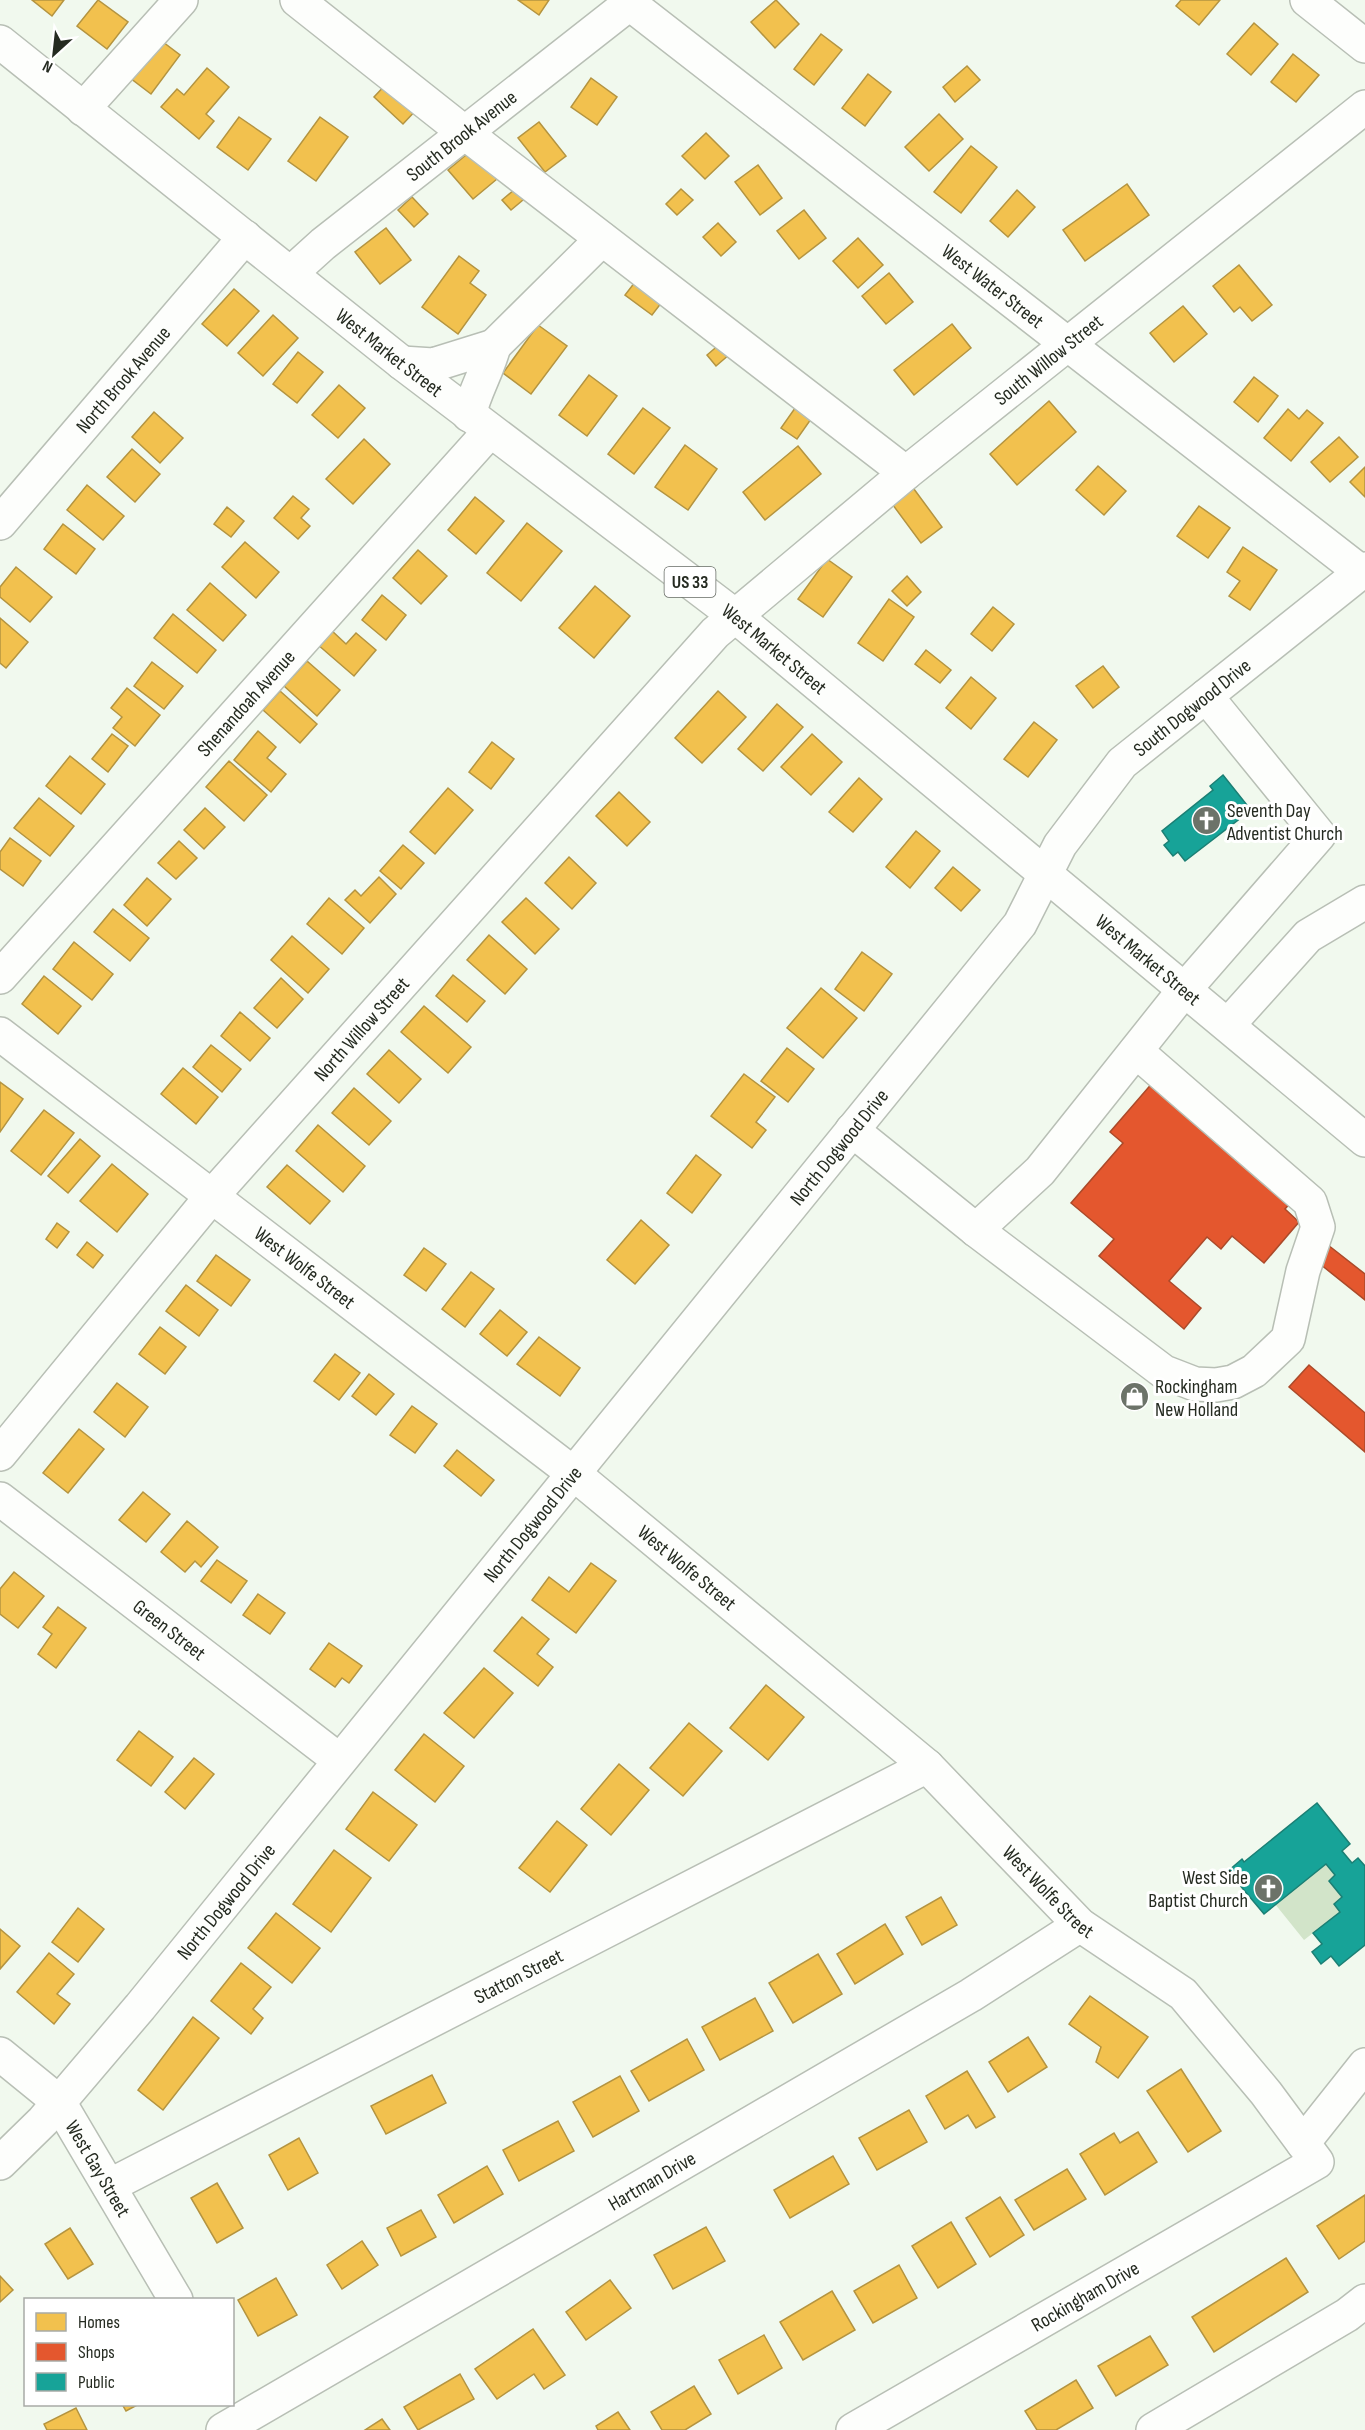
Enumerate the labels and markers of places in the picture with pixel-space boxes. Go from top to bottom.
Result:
place label: Seventh Day Adventist Church [1226,799,1343,846]
church icon: Seventh Day Adventist Church [1190,805,1222,837]
place label: Rockingham New Holland [1155,1375,1238,1422]
shop icon: Rockingham New Holland [1118,1381,1150,1413]
place label: West Side Baptist Church [1148,1866,1248,1913]
church icon: West Side Baptist Church [1253,1873,1285,1905]

